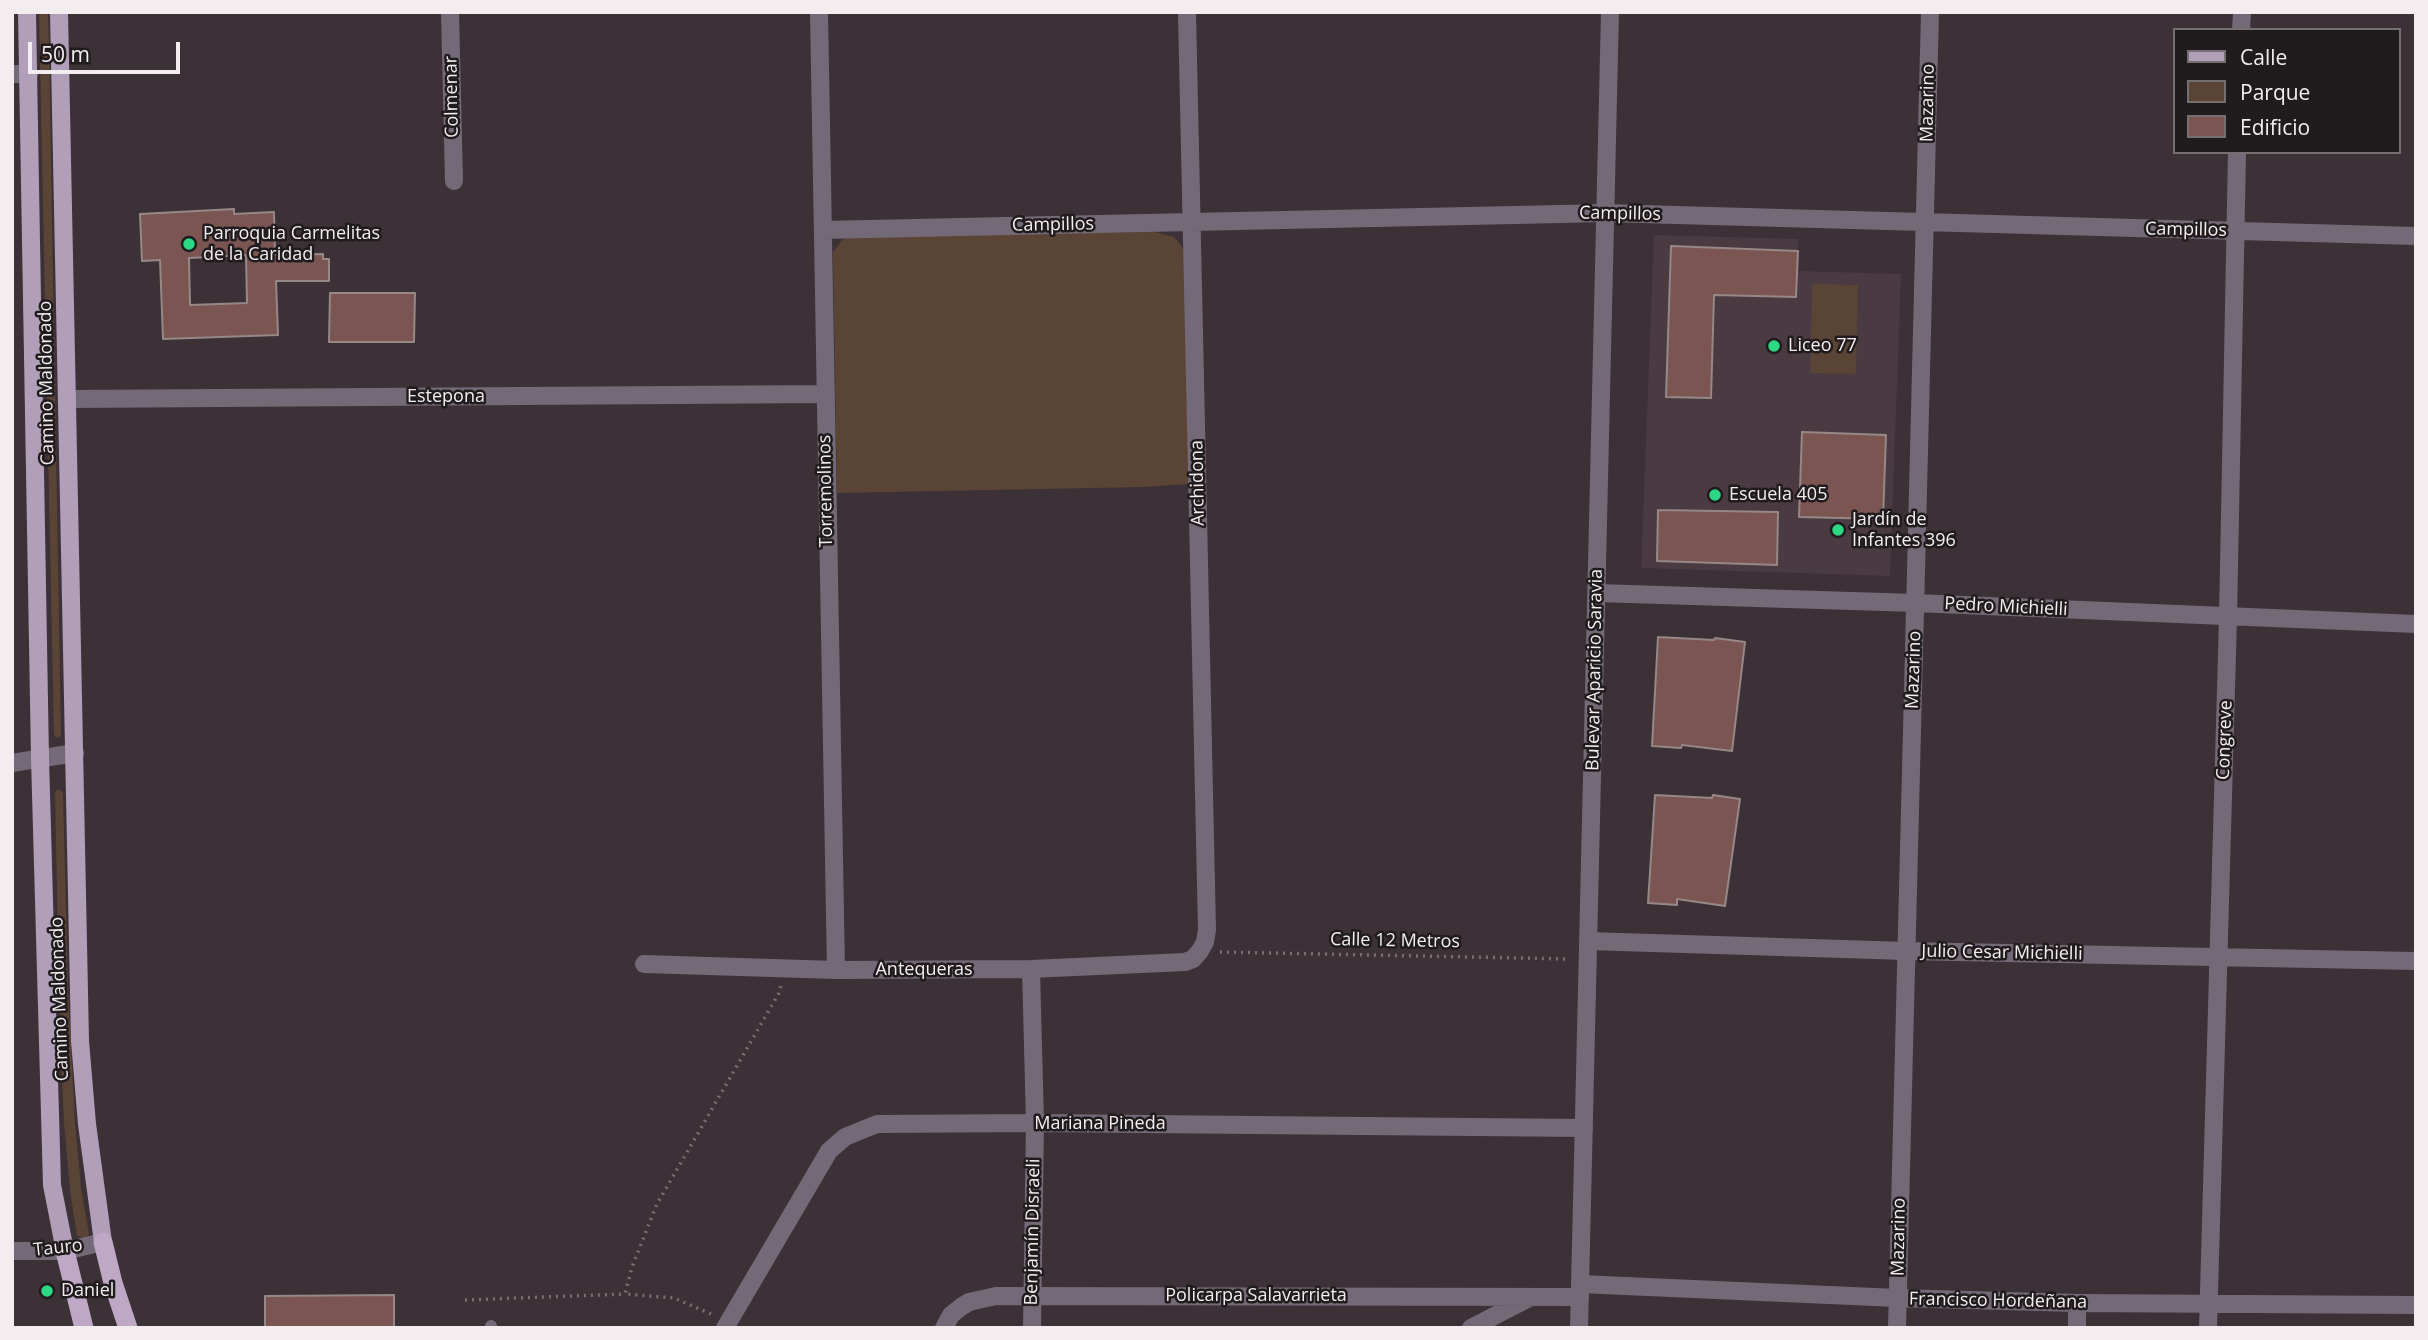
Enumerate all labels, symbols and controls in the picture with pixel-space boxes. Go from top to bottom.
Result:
scale bar [32,28,184,72]
legend [2172,28,2400,154]
text: 50 m [41,40,90,68]
text: Calle [2240,43,2287,71]
street label: Colmenar [440,56,464,138]
street label: Mazarino [1917,64,1939,142]
text: Parque [2240,78,2310,106]
text: Edificio [2240,113,2310,141]
street label: Campillos [1579,202,1661,226]
street label: Campillos [1012,213,1094,237]
street label: Campillos [2145,218,2227,242]
place label: Parroquia Carmelitas de la Caridad [203,223,380,266]
marker: Parroquia Carmelitas de la Caridad [181,236,197,252]
street label: Camino Maldonado [35,301,59,465]
place label: Liceo 77 [1788,335,1857,357]
marker: Liceo 77 [1766,338,1782,354]
street label: Estepona [407,386,485,408]
street label: Torremolinos [814,435,838,547]
street label: Archidona [1186,440,1210,526]
place label: Escuela 405 [1729,484,1827,506]
marker: Escuela 405 [1707,487,1723,503]
place label: Jardín de Infantes 396 [1852,509,1956,552]
marker: Jardín de Infantes 396 [1830,522,1846,538]
street label: Bulevar Aparicio Saravia [1582,569,1608,771]
street label: Pedro Michielli [1944,593,2068,621]
street label: Mazarino [1902,630,1926,710]
street label: Congreve [2213,700,2237,780]
street label: Camino Maldonado [46,916,74,1082]
street label: Calle 12 Metros [1330,929,1460,953]
street label: Julio Cesar Michielli [1921,941,2083,965]
street label: Antequeras [875,959,973,981]
street label: Mariana Pineda [1034,1113,1166,1135]
street label: Benjamín Disraeli [1021,1158,1045,1306]
street label: Mazarino [1888,1198,1910,1276]
street label: Tauro [32,1235,84,1261]
place label: Daniel [61,1280,114,1302]
marker: Daniel [39,1283,55,1299]
street label: Policarpa Salavarrieta [1165,1285,1347,1307]
street label: Francisco Hordeñana [1909,1289,2087,1313]

